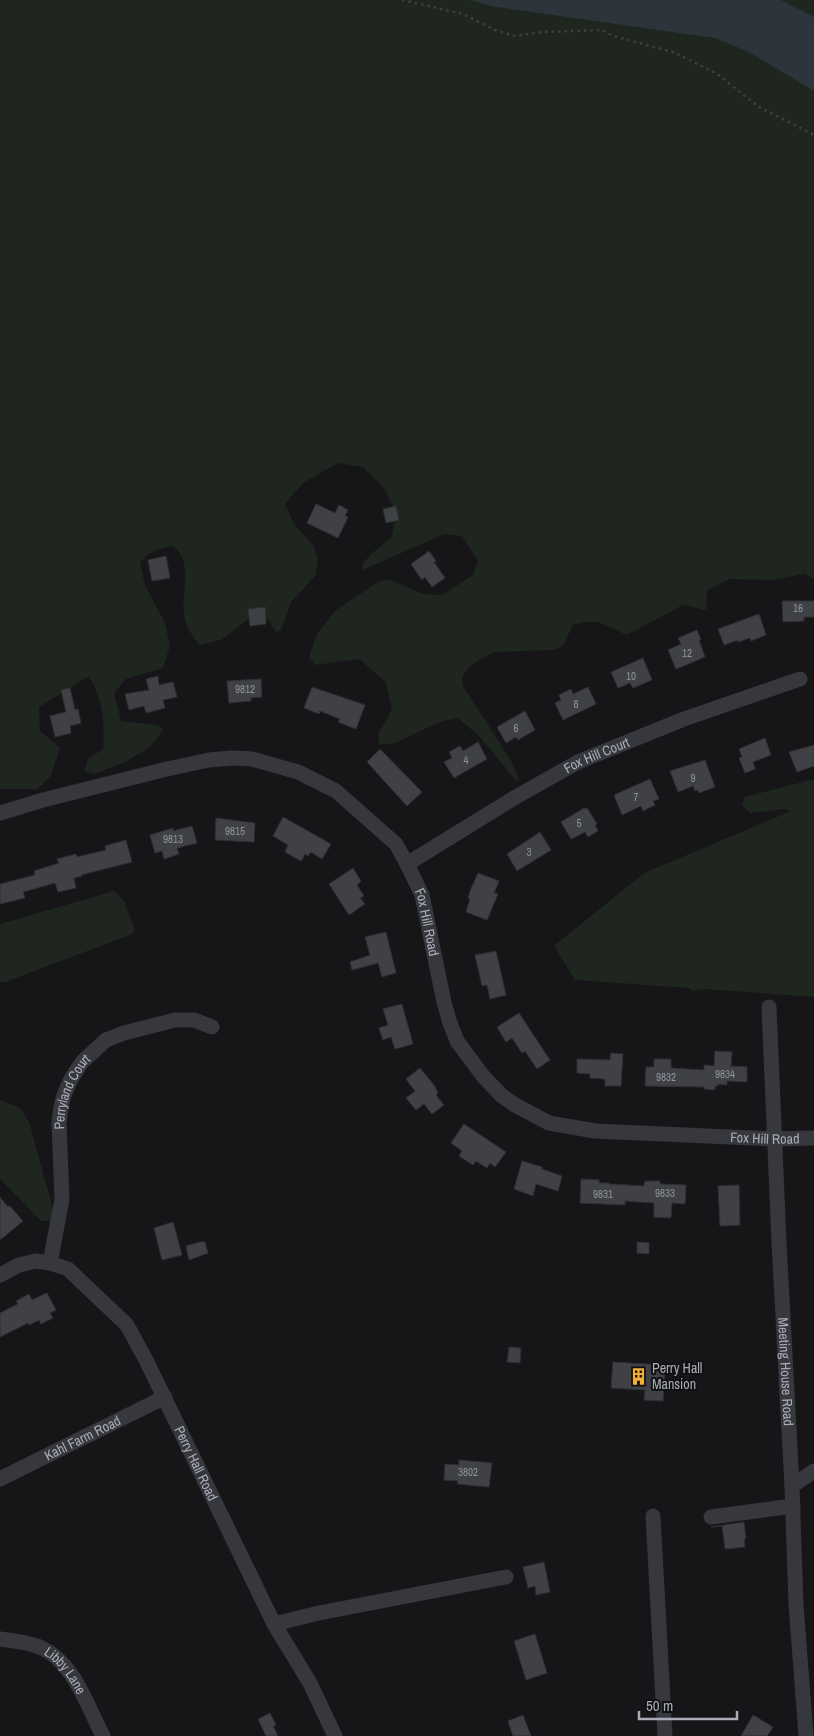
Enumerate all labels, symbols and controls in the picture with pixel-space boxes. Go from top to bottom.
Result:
house number: 16 [793,601,803,615]
house number: 12 [682,646,692,660]
house number: 10 [626,669,636,683]
house number: 9812 [235,682,255,696]
house number: 8 [573,697,579,711]
house number: 6 [513,721,519,735]
street label: Fox Hill Court [560,733,632,777]
house number: 4 [463,753,469,767]
house number: 9 [690,771,696,785]
house number: 7 [633,790,639,804]
house number: 5 [576,816,582,830]
house number: 9815 [225,824,245,838]
house number: 9813 [163,832,183,846]
house number: 3 [526,845,532,859]
street label: Fox Hill Road [411,885,443,958]
street label: Perryland Court [50,1050,94,1130]
house number: 9834 [715,1067,735,1081]
house number: 9832 [656,1070,676,1084]
street label: Fox Hill Road [730,1128,800,1148]
house number: 9833 [655,1186,675,1200]
house number: 9831 [593,1187,613,1201]
street label: Meeting House Road [774,1317,798,1426]
place label: Perry Hall Mansion [652,1359,702,1393]
building icon: Perry Hall Mansion [628,1366,648,1386]
street label: Kahl Farm Road [41,1411,124,1465]
street label: Perry Hall Road [170,1423,222,1504]
house number: 3802 [458,1465,478,1479]
street label: Libby Lane [41,1642,90,1697]
scale bar [639,1688,736,1720]
text: 50 m [646,1695,673,1716]

